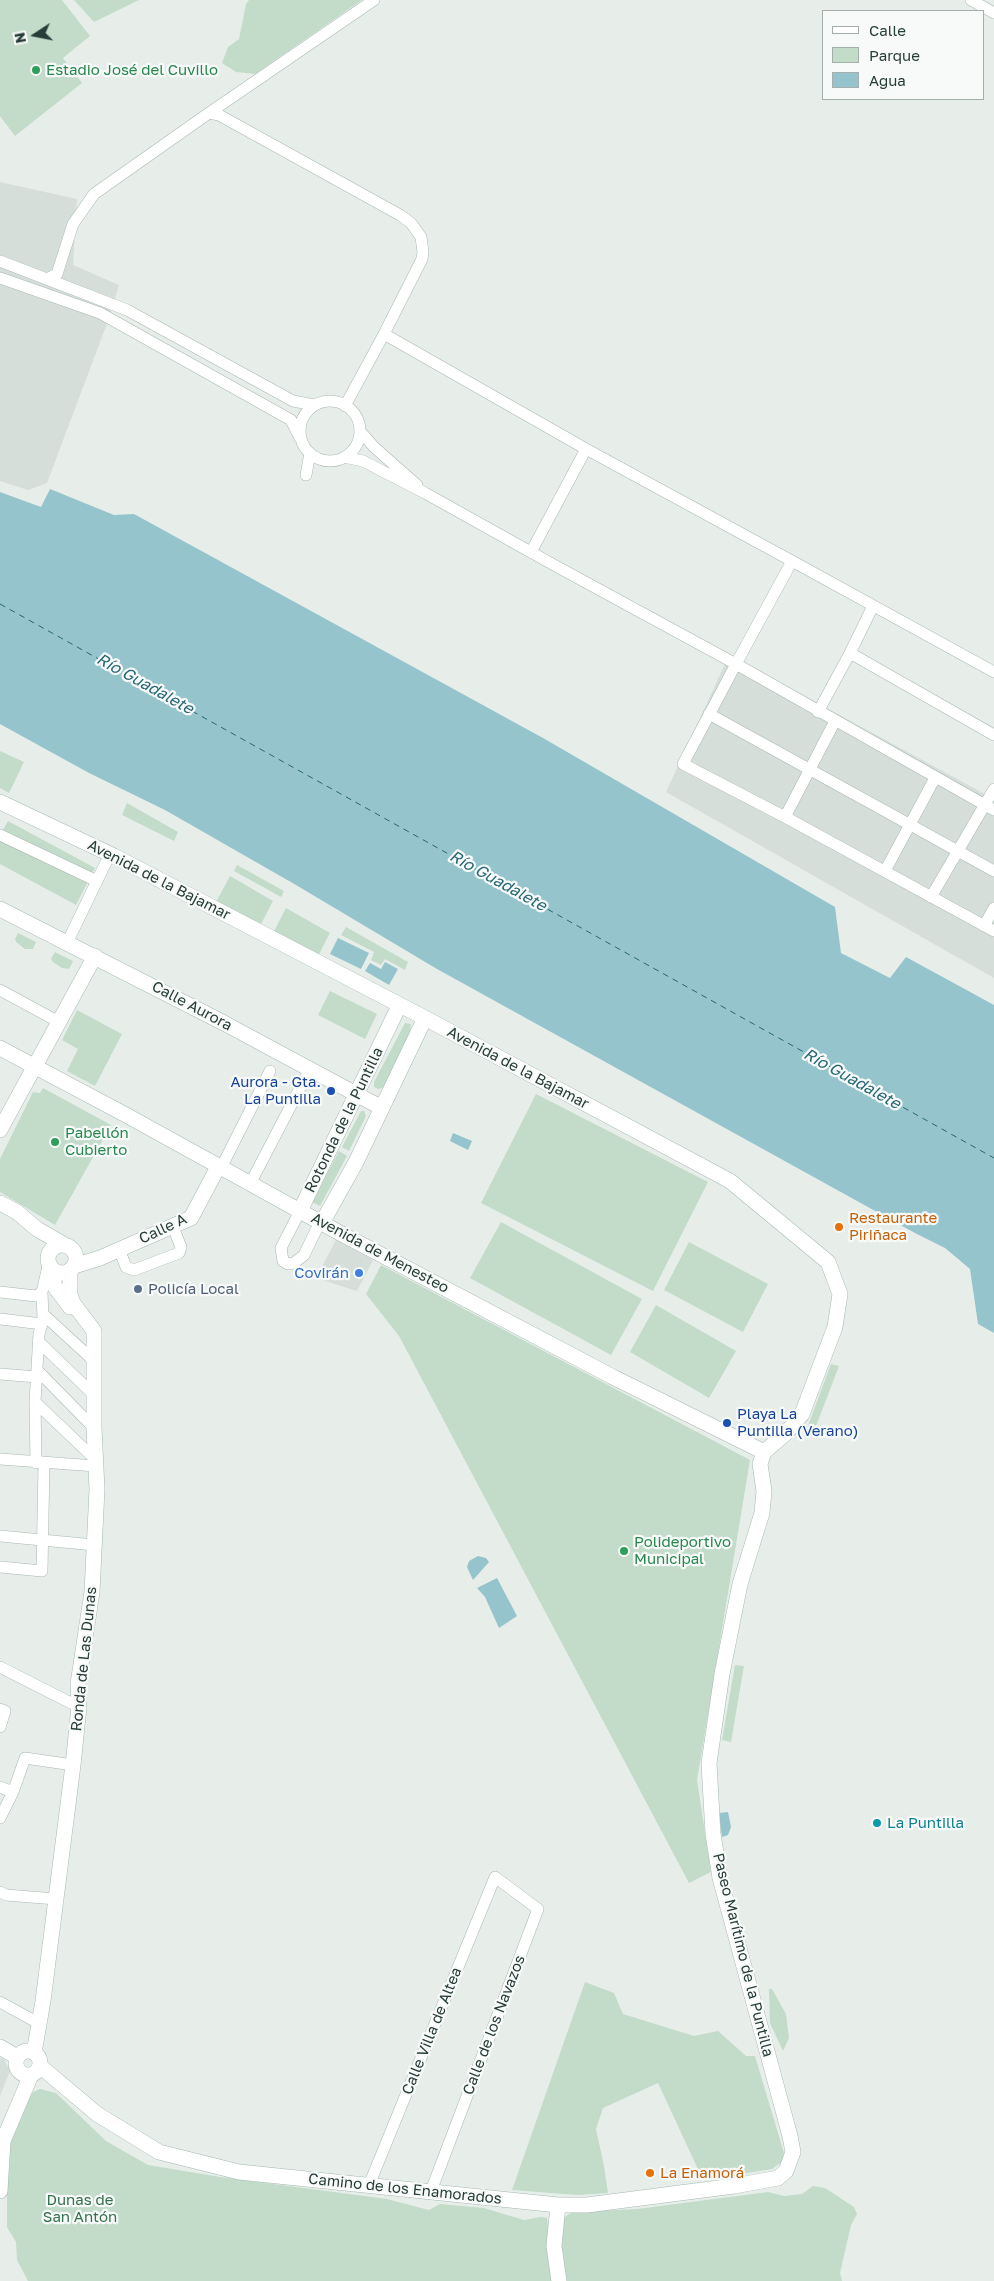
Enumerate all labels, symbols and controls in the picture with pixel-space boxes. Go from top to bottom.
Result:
north arrow [10,10,60,60]
legend [822,10,984,100]
text: Calle [869,21,906,39]
text: N [10,31,29,45]
text: Parque [869,46,920,64]
place label: Estadio José del Cuvillo [46,61,218,79]
marker: Estadio José del Cuvillo [30,64,42,76]
text: Agua [869,71,906,89]
water label: Río Guadalete [93,650,197,718]
street label: Avenida de la Bajamar [85,836,233,924]
water label: Río Guadalete [446,847,550,915]
street label: Calle Aurora [149,977,235,1035]
street label: Avenida de la Bajamar [444,1023,592,1113]
street label: Rotonda de la Puntilla [301,1044,387,1196]
water label: Río Guadalete [800,1045,904,1113]
place label: Aurora - Gta. La Puntilla [231,1073,321,1108]
marker: Aurora - Gta. La Puntilla [325,1085,337,1097]
place label: Pabellón Cubierto [65,1124,129,1159]
marker: Pabellón Cubierto [49,1136,61,1148]
street label: Avenida de Menesteo [308,1209,452,1297]
place label: Restaurante Piriñaca [849,1209,937,1244]
street label: Calle A [136,1210,190,1248]
marker: Restaurante Piriñaca [833,1221,845,1233]
place label: Covirán [294,1264,349,1282]
marker: Covirán [353,1267,365,1279]
place label: Policía Local [148,1280,239,1298]
marker: Policía Local [132,1283,144,1295]
place label: Playa La Puntilla (Verano) [737,1405,858,1440]
marker: Playa La Puntilla (Verano) [721,1417,733,1429]
place label: Polideportivo Municipal [634,1533,731,1568]
marker: Polideportivo Municipal [618,1545,630,1557]
street label: Ronda de Las Dunas [67,1586,101,1732]
place label: La Puntilla [887,1814,964,1832]
marker: La Puntilla [871,1817,883,1829]
street label: Paseo Marítimo de la Puntilla [709,1851,777,2059]
street label: Calle de los Navazos [459,1953,529,2097]
street label: Calle Villa de Altea [398,1965,466,2097]
place label: La Enamorá [660,2164,744,2182]
marker: La Enamorá [644,2167,656,2179]
street label: Camino de los Enamorados [307,2170,503,2208]
park label: Dunas de San Antón [43,2191,117,2226]

